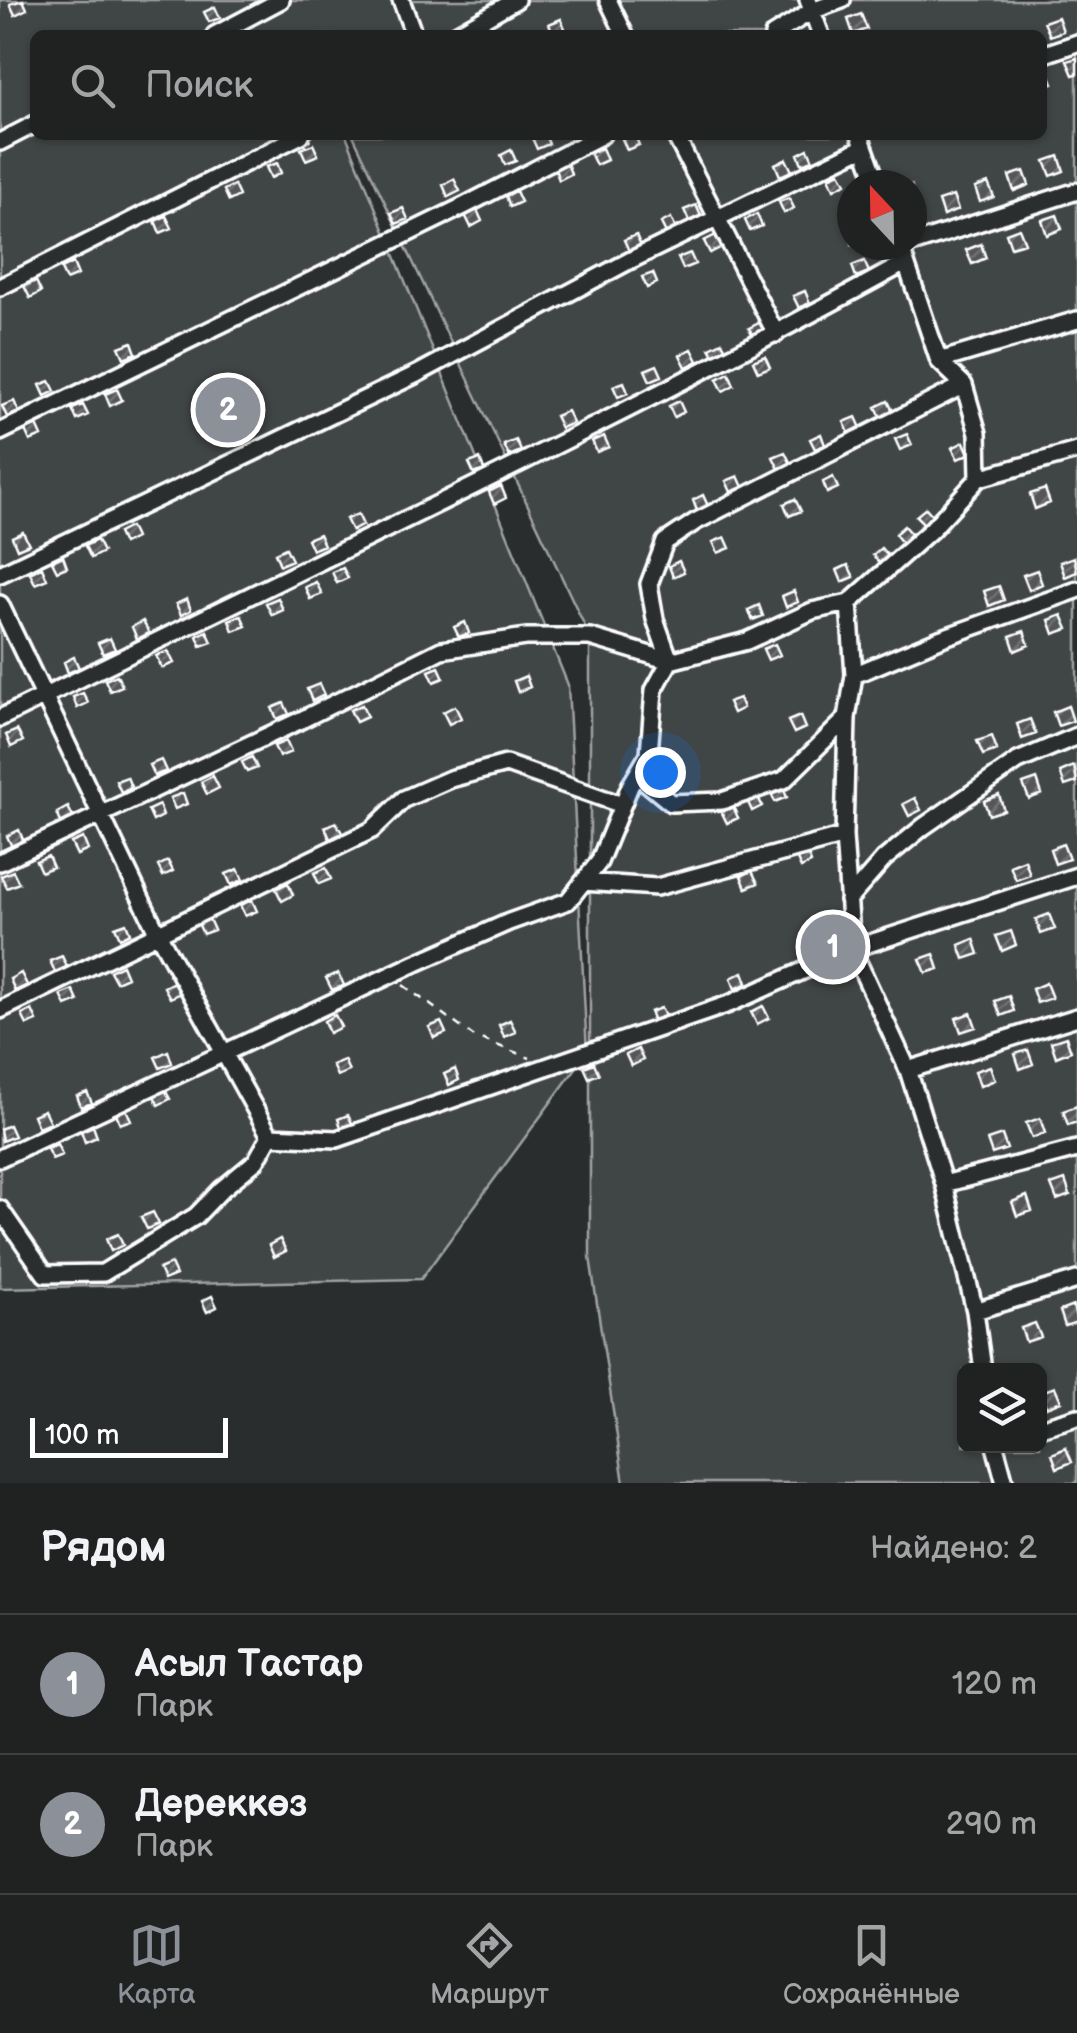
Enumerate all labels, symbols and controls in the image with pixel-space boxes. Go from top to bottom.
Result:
search box [30,30,1047,140]
icon: search [65,58,120,113]
text: Поиск [145,63,253,108]
north arrow [837,170,927,260]
pin: 2 [196,372,260,448]
your location [635,747,686,798]
pin: 1 [800,910,866,984]
map controls [957,1363,1047,1453]
button: layers [957,1363,1047,1453]
scale bar [30,1413,228,1458]
text: 100 m [45,1419,119,1452]
text: Рядом [40,1523,167,1574]
text: Найдено: 2 [870,1529,1037,1568]
text: Асыл Тастар [135,1642,364,1687]
text: 1 [66,1665,79,1704]
text: 120 m [952,1665,1037,1704]
text: Парк [135,1687,213,1726]
text: Дереккөз [135,1782,307,1827]
text: 2 [63,1805,82,1844]
text: 290 m [946,1805,1037,1844]
text: Парк [135,1827,213,1866]
tab: Карта [117,1918,196,2011]
tab: Маршрут [430,1918,549,2011]
tab: Сохранённые [783,1918,960,2011]

